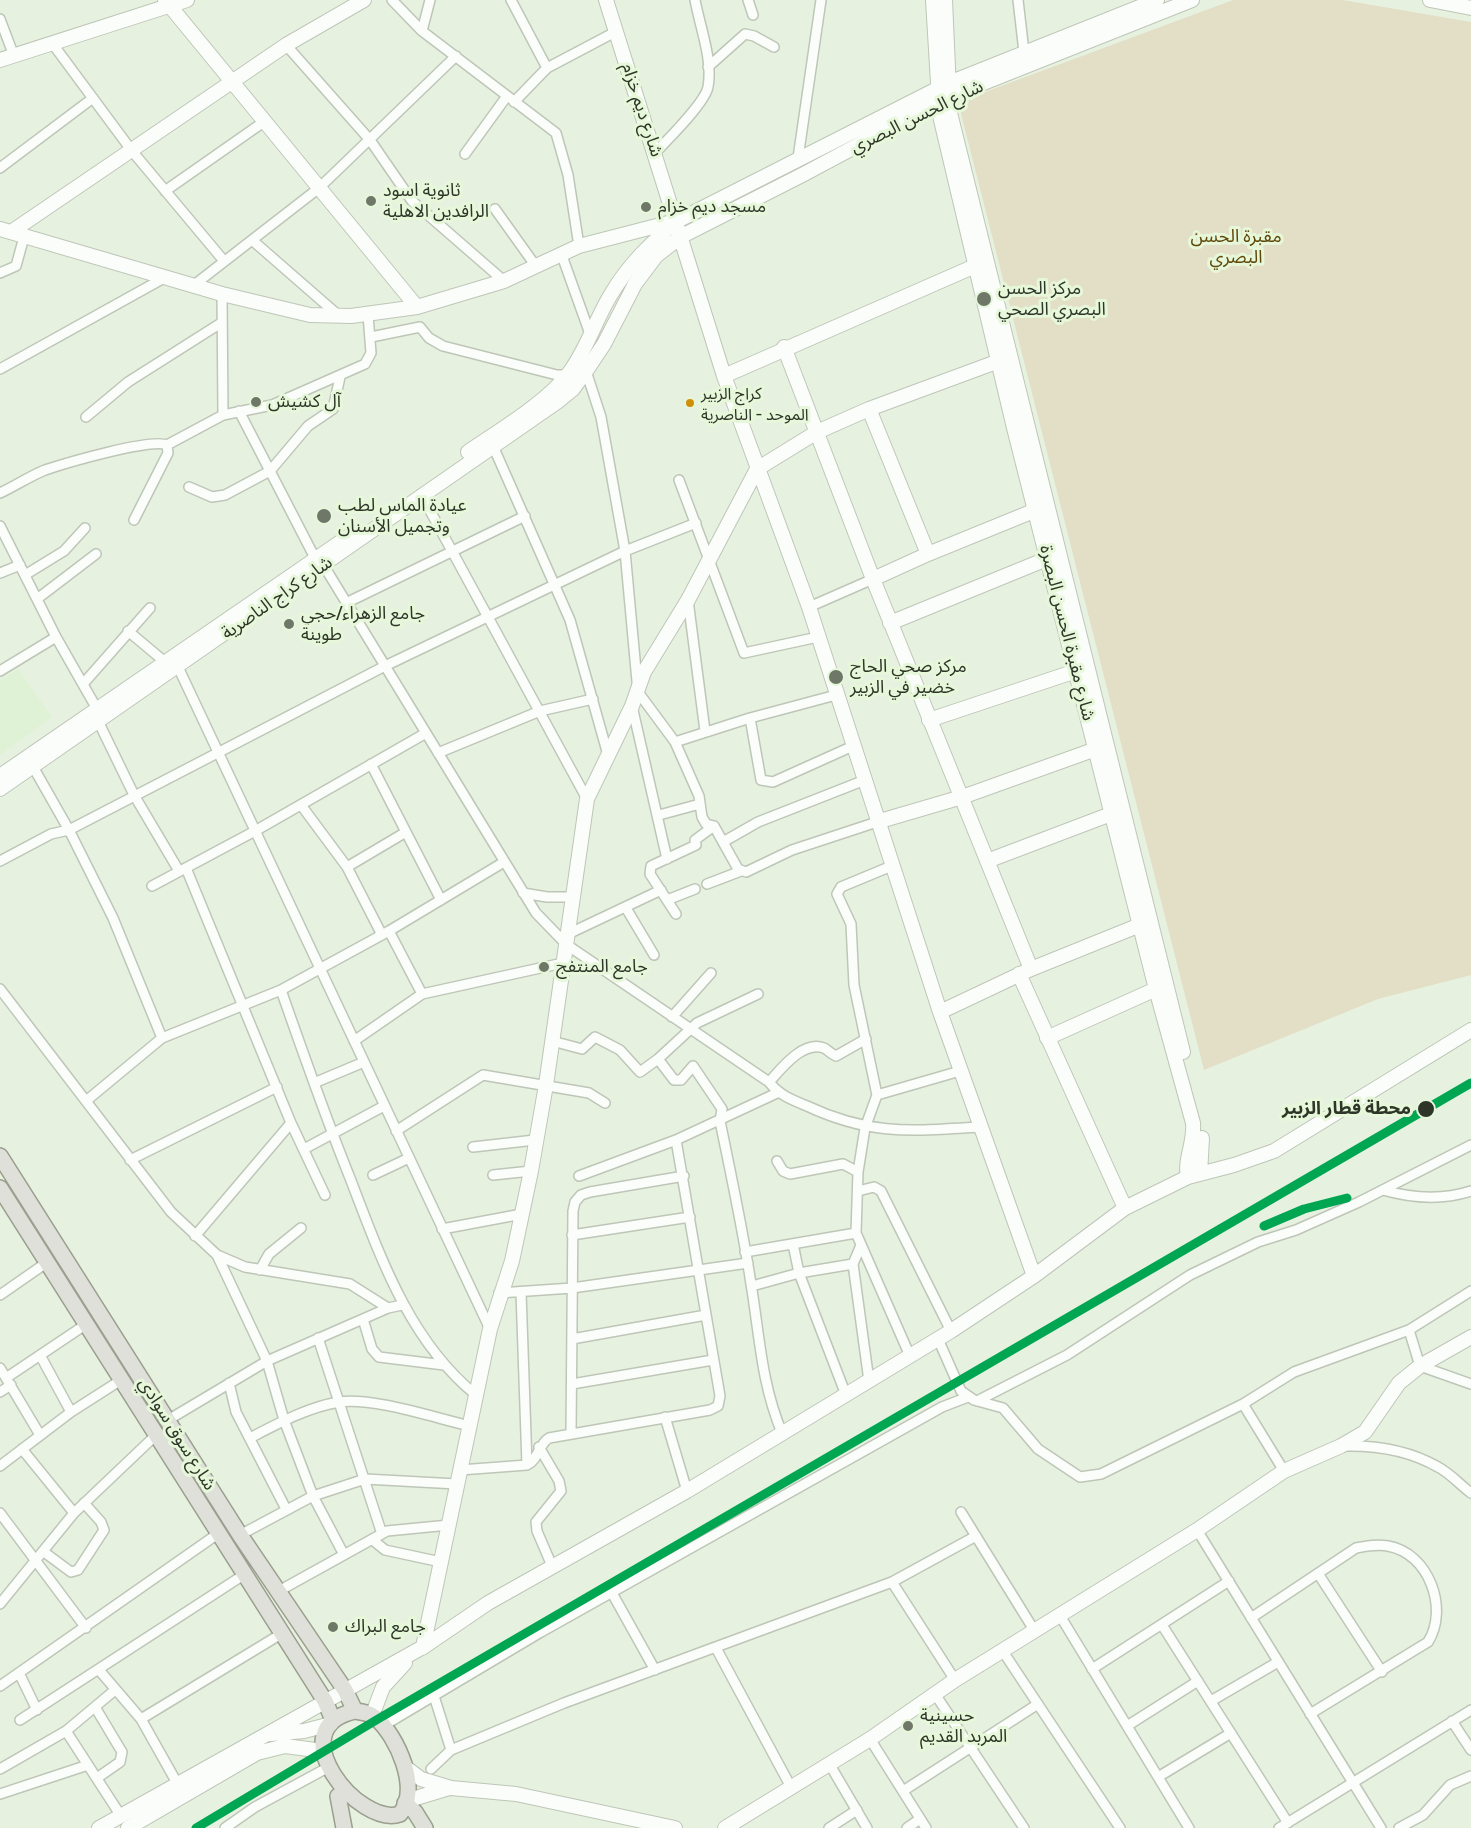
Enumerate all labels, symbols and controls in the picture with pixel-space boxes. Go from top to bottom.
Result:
street label: شارع ديم خزام [617,60,667,160]
street label: شارع الحسن البصري [847,75,987,159]
place label: ثانوية اسود الرافدين الاهلية [383,180,489,222]
marker: ثانوية اسود الرافدين الاهلية [364,194,378,208]
place label: مسجد ديم خزام [658,196,766,218]
marker: مسجد ديم خزام [639,200,653,214]
park label: مقبرة الحسن البصري [1190,226,1282,268]
place label: مركز الحسن البصري الصحي [998,278,1106,320]
marker: مركز الحسن البصري الصحي [975,290,993,308]
place label: كراج الزبير الموحد - الناصرية [701,384,809,422]
place label: آل كشيش [268,391,341,413]
marker: آل كشيش [249,395,263,409]
marker: كراج الزبير الموحد - الناصرية [684,397,696,409]
place label: عيادة الماس لطب وتجميل الأسنان [338,495,466,538]
marker: عيادة الماس لطب وتجميل الأسنان [315,507,333,525]
street label: شارع مقبرة الحسن البصرة [1035,543,1099,723]
street label: شارع كراج الناصرية [217,552,337,644]
place label: جامع الزهراء/حجي طوينة [301,603,425,646]
marker: جامع الزهراء/حجي طوينة [282,617,296,631]
place label: مركز صحي الحاج خضير في الزبير [850,656,967,698]
marker: مركز صحي الحاج خضير في الزبير [827,668,845,686]
place label: جامع المنتفج [556,956,648,978]
marker: جامع المنتفج [537,960,551,974]
place label: محطة قطار الزبير [1282,1098,1411,1120]
marker: محطة قطار الزبير [1416,1099,1436,1119]
street label: شارع سوق سوادي [134,1374,220,1494]
place label: جامع البراك [345,1616,426,1638]
marker: جامع البراك [326,1620,340,1634]
place label: حسينية المربد القديم [920,1705,1007,1748]
marker: حسينية المربد القديم [901,1719,915,1733]

